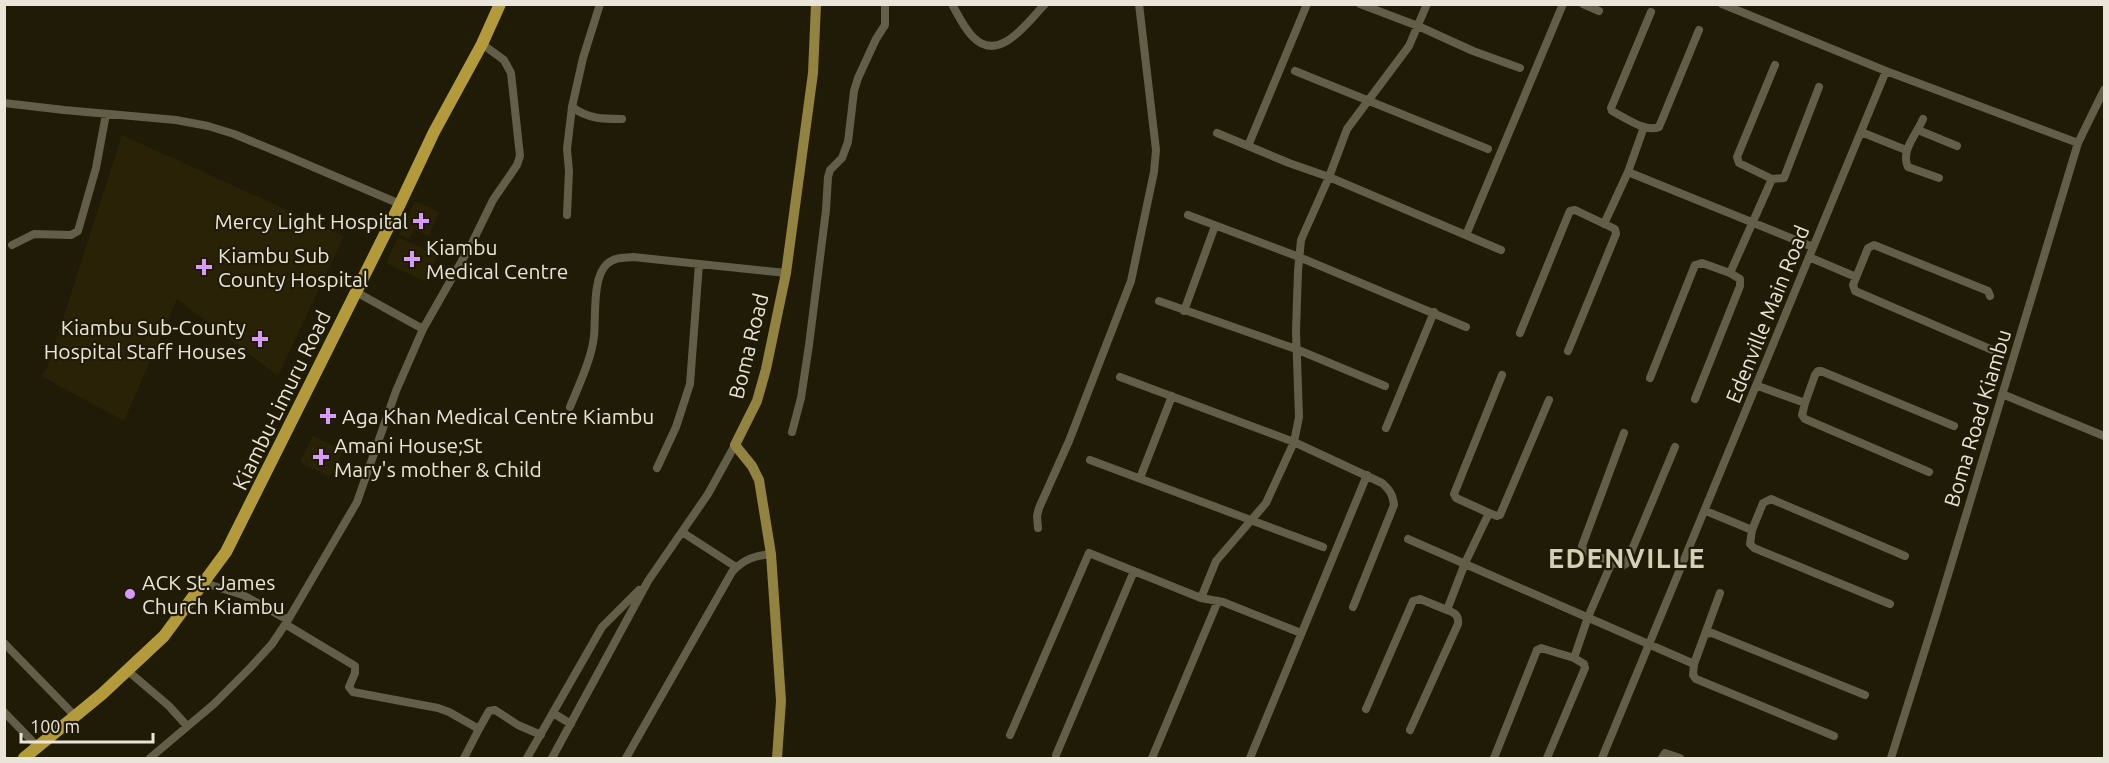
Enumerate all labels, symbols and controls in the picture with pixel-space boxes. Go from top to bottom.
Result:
place label: Mercy Light Hospital [214,209,408,233]
marker: Mercy Light Hospital [412,212,430,230]
street label: Edenville Main Road [1720,222,1814,406]
place label: Kiambu Medical Centre [426,235,568,283]
place label: Kiambu Sub County Hospital [218,243,368,291]
marker: Kiambu Medical Centre [403,250,421,268]
marker: Kiambu Sub County Hospital [195,258,213,276]
street label: Boma Road [723,291,773,401]
street label: Kiambu-Limuru Road [227,306,335,494]
place label: Kiambu Sub-County Hospital Staff Houses [44,315,246,363]
street label: Boma Road Kiambu [1939,326,2015,510]
marker: Kiambu Sub-County Hospital Staff Houses [251,330,269,348]
place label: Aga Khan Medical Centre Kiambu [342,404,654,428]
marker: Aga Khan Medical Centre Kiambu [319,407,337,425]
place label: Amani House;St Mary's mother & Child [334,433,542,481]
marker: Amani House;St Mary's mother & Child [312,448,330,466]
district label: EDENVILLE [1548,543,1706,573]
place label: ACK St. James Church Kiambu [142,570,285,618]
marker: ACK St. James Church Kiambu [123,587,137,601]
scale bar [21,706,153,744]
text: 100 m [30,716,80,736]

